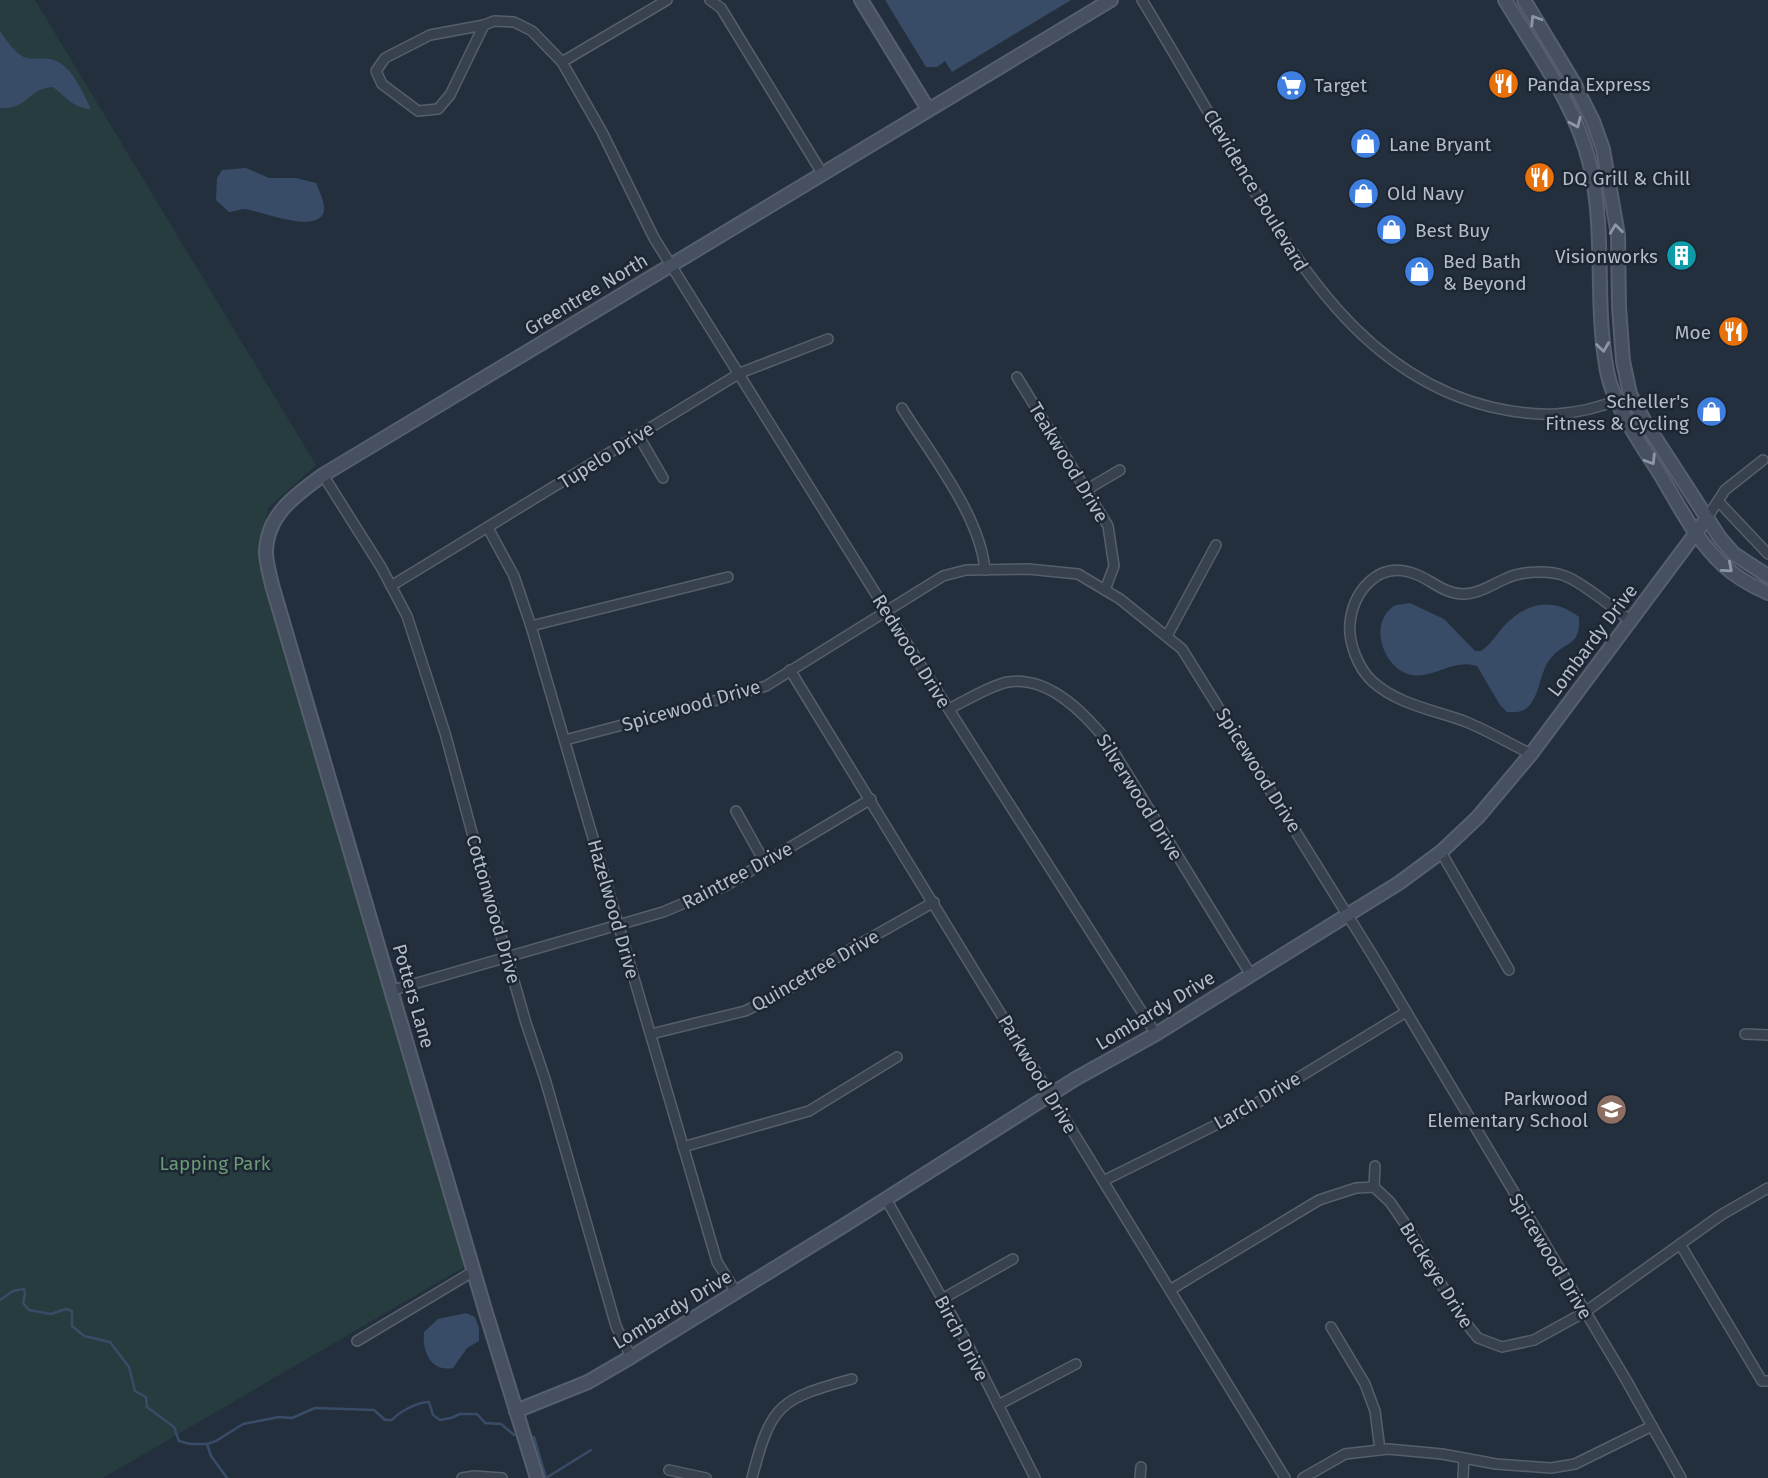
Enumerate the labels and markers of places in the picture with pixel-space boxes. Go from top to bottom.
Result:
restaurant icon: Panda Express [1487,67,1521,101]
supermarket icon: Target [1274,68,1308,102]
place label: Panda Express [1527,73,1651,96]
place label: Target [1314,74,1367,97]
shop icon: Lane Bryant [1349,127,1383,161]
place label: Lane Bryant [1389,133,1492,156]
restaurant icon: DQ Grill & Chill [1522,161,1556,195]
place label: DQ Grill & Chill [1562,167,1691,190]
shop icon: Old Navy [1347,176,1381,210]
place label: Old Navy [1387,182,1464,205]
shop icon: Best Buy [1375,213,1409,247]
place label: Best Buy [1415,219,1490,242]
building icon: Visionworks [1664,239,1698,273]
place label: Visionworks [1555,245,1658,268]
place label: Bed Bath & Beyond [1443,250,1527,295]
shop icon: Bed Bath & Beyond [1403,255,1437,289]
restaurant icon: Moe [1717,315,1751,349]
place label: Moe [1675,321,1711,344]
place label: Scheller's Fitness & Cycling [1545,390,1689,435]
shop icon: Scheller's Fitness & Cycling [1695,395,1729,429]
place label: Parkwood Elementary School [1427,1087,1588,1132]
school or university icon: Parkwood Elementary School [1594,1092,1628,1126]

